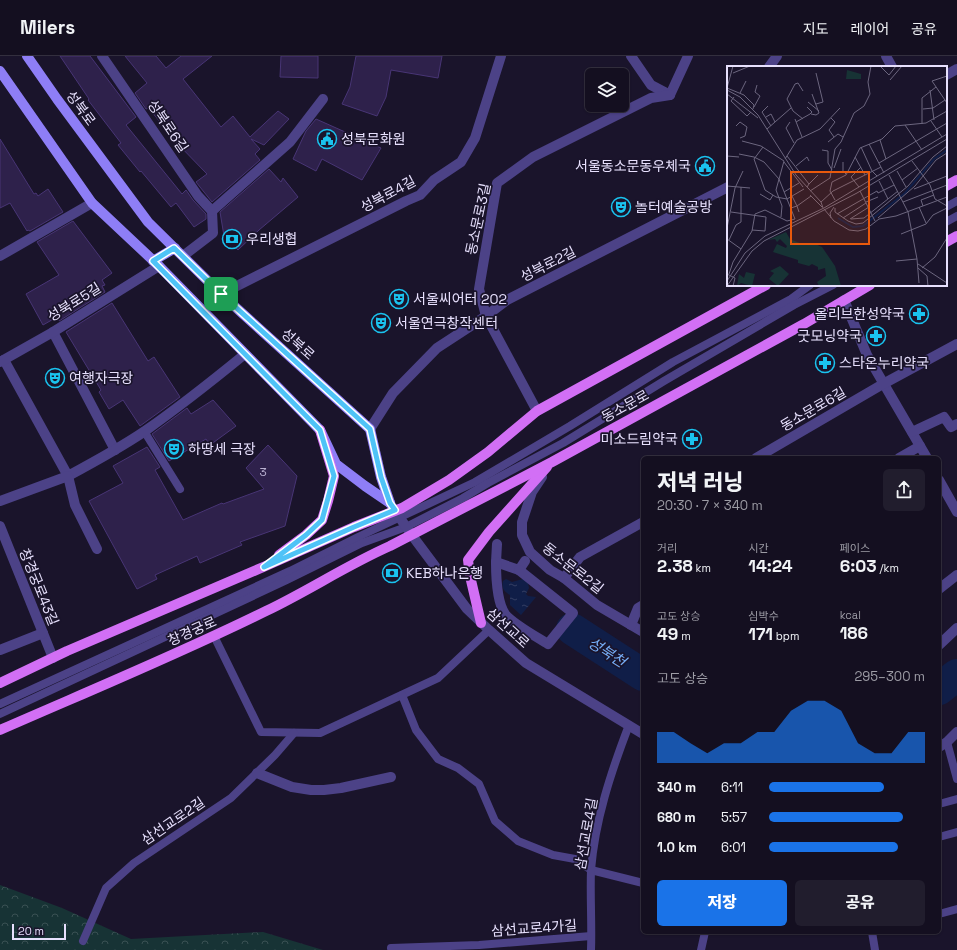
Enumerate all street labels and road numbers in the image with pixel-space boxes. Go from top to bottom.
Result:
street label: 성북로 [62,87,100,129]
street label: 성북로6길 [144,96,192,156]
street label: 성북로4길 [357,172,419,216]
street label: 동소문로3길 [462,181,494,257]
street label: 성북로2길 [517,242,579,286]
street label: 성북로5길 [44,278,104,326]
street label: 성북로 [278,324,318,364]
street label: 동소문로6길 [777,383,849,435]
street label: 동소문로 [598,386,652,426]
street label: 동소문로2길 [539,538,607,598]
street label: 창경궁로43길 [15,546,63,628]
street label: 삼선교로 [483,604,533,652]
street label: 창경궁로 [165,612,219,650]
street label: 삼선교로2길 [138,793,208,849]
street label: 삼선교로4길 [571,796,601,872]
street label: 삼선교로4가길 [490,916,578,940]

